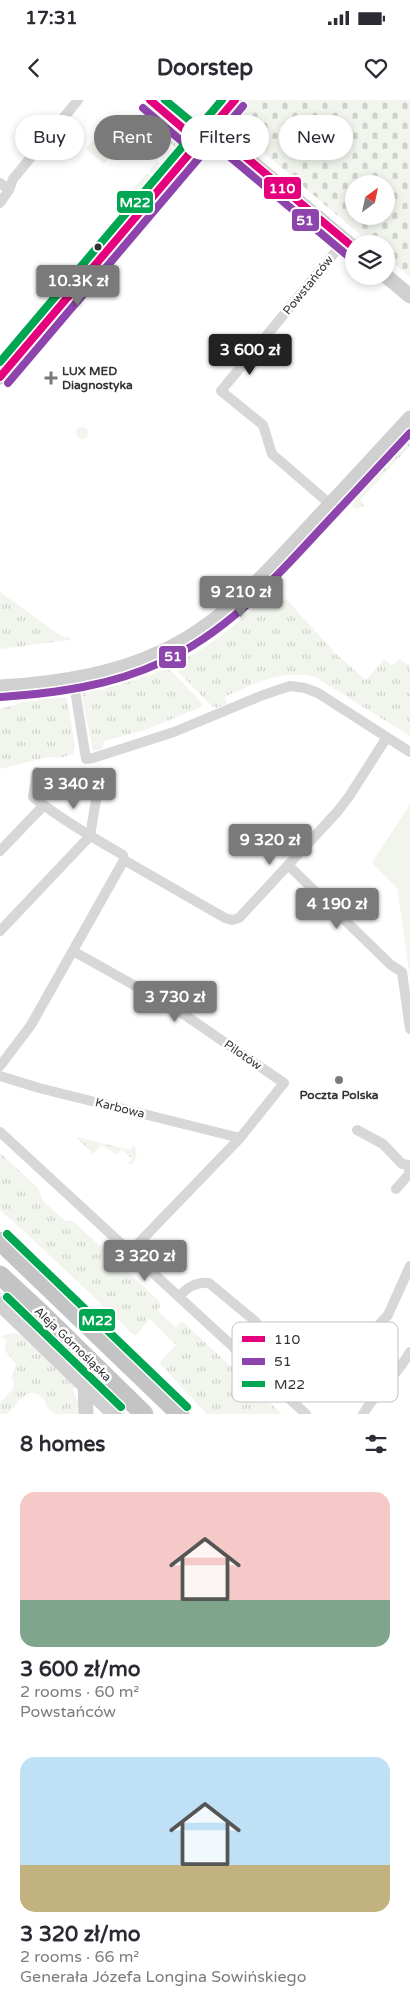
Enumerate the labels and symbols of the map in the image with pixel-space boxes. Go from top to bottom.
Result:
north arrow [345,175,395,225]
line badge: 110 [263,176,302,200]
text: 110 [269,180,295,197]
line badge: M22 [116,190,154,214]
text: M22 [119,194,151,211]
line badge: 51 [291,208,320,232]
text: 51 [296,212,314,229]
unlabelled marker [93,242,103,252]
street label: Powstańców [280,252,336,317]
pin: 10.3K zł [26,264,130,307]
pin: 3 600 zł [198,334,302,376]
place label: LUX MED Diagnostyka [62,364,133,393]
marker: LUX MED Diagnostyka [44,371,58,385]
pin: 9 210 zł [189,576,293,618]
line badge: 51 [158,645,187,669]
text: 51 [164,648,182,665]
pin: 3 340 zł [22,768,126,810]
pin: 9 320 zł [218,824,322,866]
pin: 4 190 zł [285,888,389,930]
pin: 3 730 zł [123,980,227,1023]
street label: Pilotów [222,1037,265,1073]
marker: Poczta Polska [333,1074,345,1086]
place label: Poczta Polska [299,1088,379,1102]
street label: Karbowa [94,1095,146,1121]
pin: 3 320 zł [93,1240,197,1282]
street label: Aleja Górnośląska [32,1304,114,1384]
line badge: M22 [78,1308,116,1332]
text: M22 [81,1312,113,1329]
legend [232,1322,398,1402]
text: 110 [274,1331,301,1348]
text: 51 [274,1353,292,1370]
text: M22 [274,1376,305,1393]

